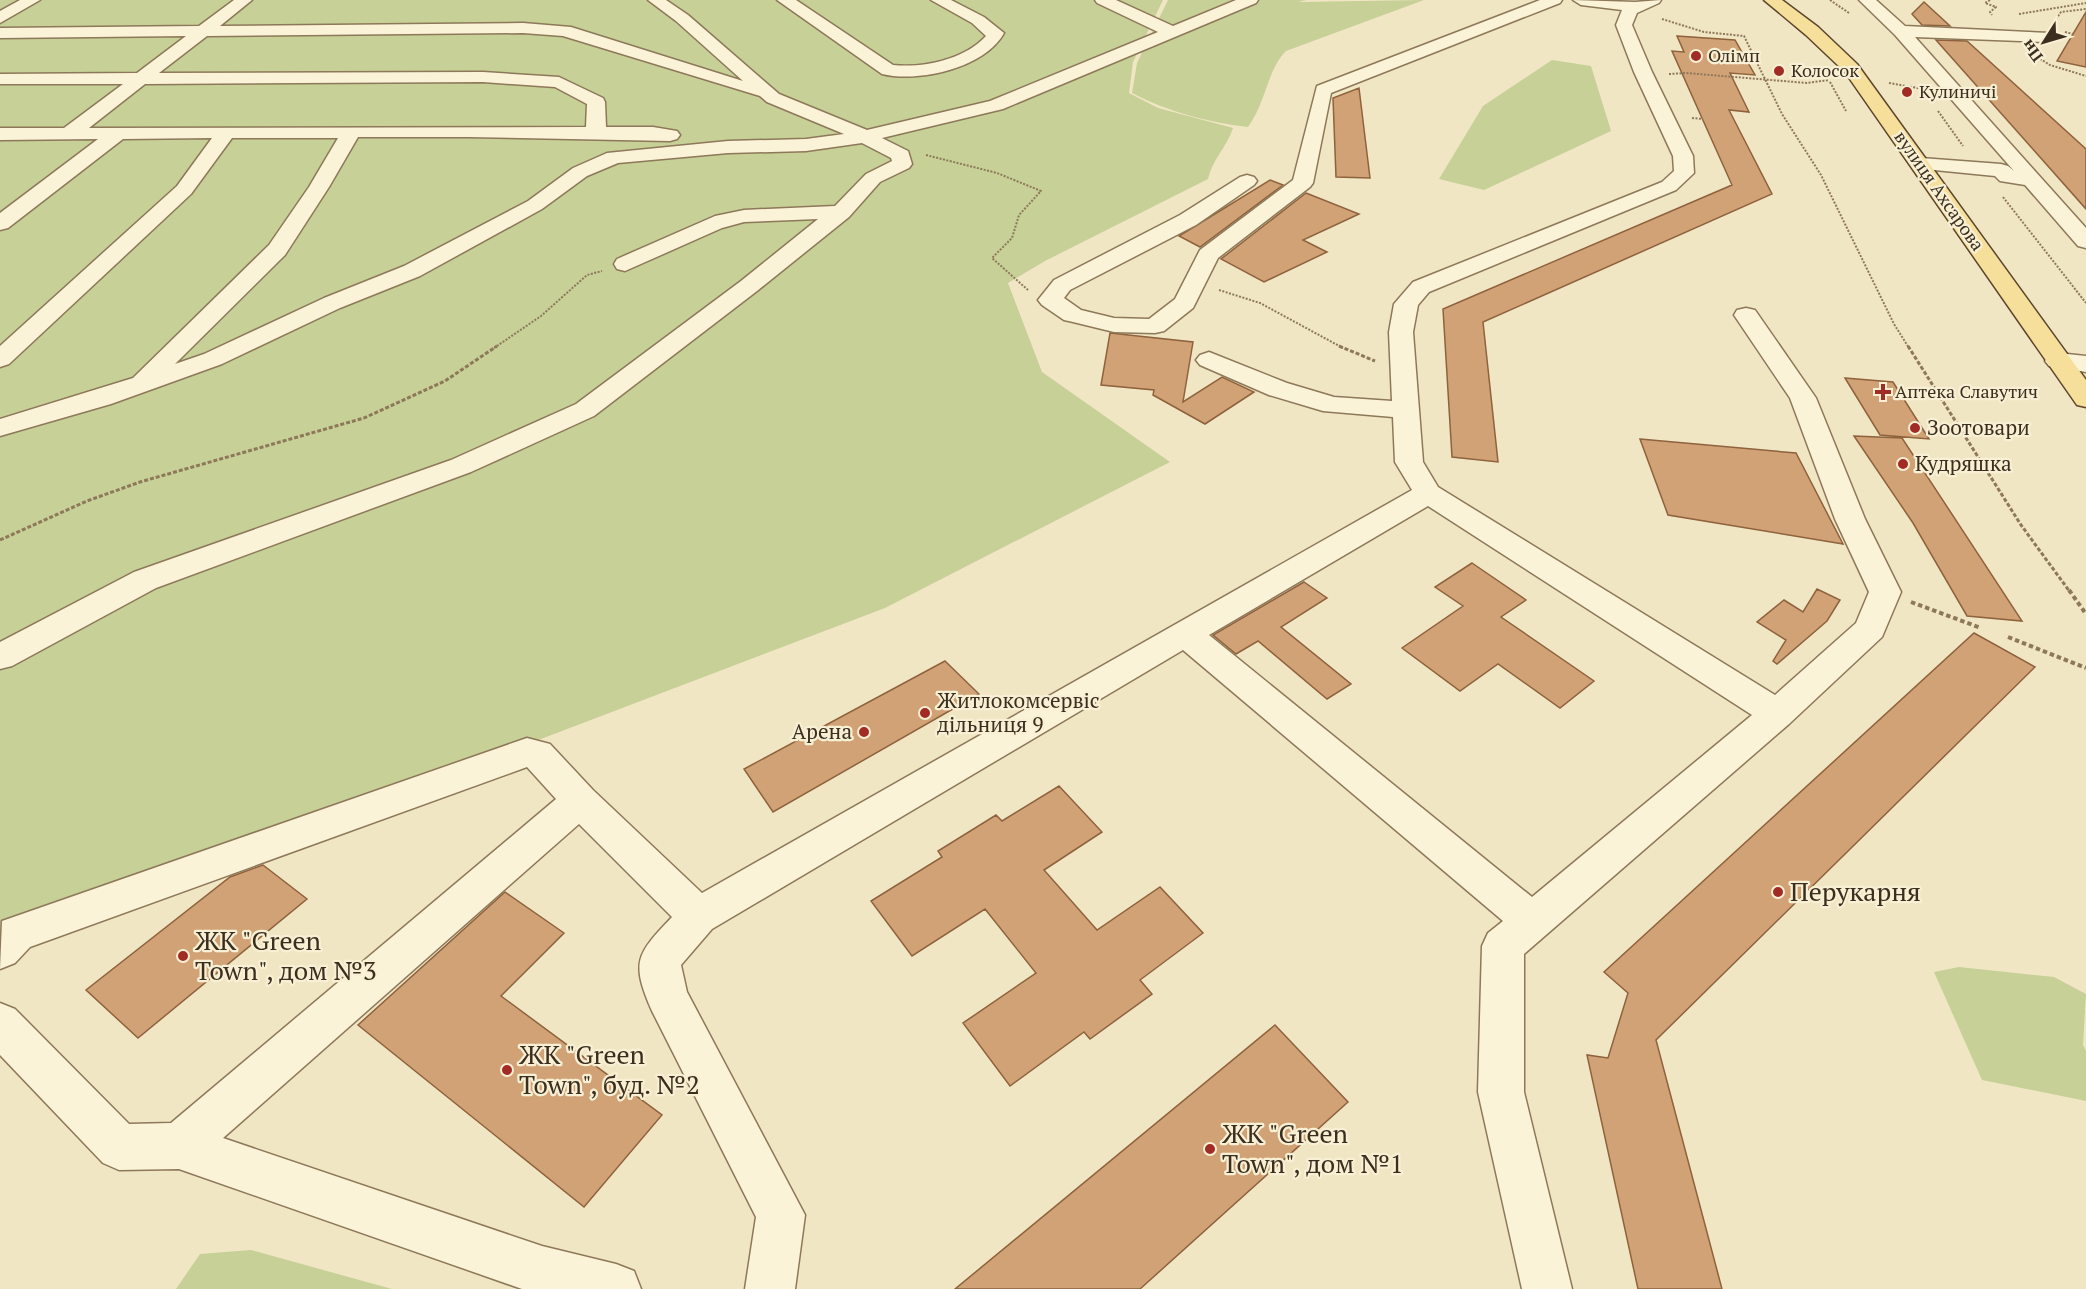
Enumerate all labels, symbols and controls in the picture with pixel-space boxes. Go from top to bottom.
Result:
north arrow [2014,12,2074,72]
text: Пн [2016,35,2048,67]
place label: Олімп [1708,43,1760,67]
marker: Олімп [1689,49,1703,63]
place label: Колосок [1791,58,1859,82]
marker: Колосок [1772,64,1786,78]
place label: Кулиничі [1919,79,1997,103]
marker: Кулиничі [1900,85,1914,99]
street label: вулиця Ахсарова [1889,126,1990,255]
place label: Аптека Славутич [1895,379,2038,403]
marker: Аптека Славутич [1876,385,1890,399]
place label: Зоотовари [1927,413,2030,441]
marker: Зоотовари [1908,421,1922,435]
place label: Кудряшка [1915,449,2012,477]
marker: Кудряшка [1896,457,1910,471]
place label: Житлокомсервіс дільниця 9 [937,686,1100,738]
marker: Житлокомсервіс дільниця 9 [918,706,932,720]
place label: Арена [792,717,852,745]
marker: Арена [857,725,871,739]
place label: Перукарня [1790,874,1921,908]
marker: Перукарня [1771,885,1785,899]
place label: ЖК "Green Town", дом №3 [195,923,377,987]
marker: ЖК "Green Town", дом №3 [176,949,190,963]
place label: ЖК "Green Town", буд. №2 [519,1037,700,1101]
marker: ЖК "Green Town", буд. №2 [500,1063,514,1077]
place label: ЖК "Green Town", дом №1 [1222,1116,1404,1180]
marker: ЖК "Green Town", дом №1 [1203,1142,1217,1156]

